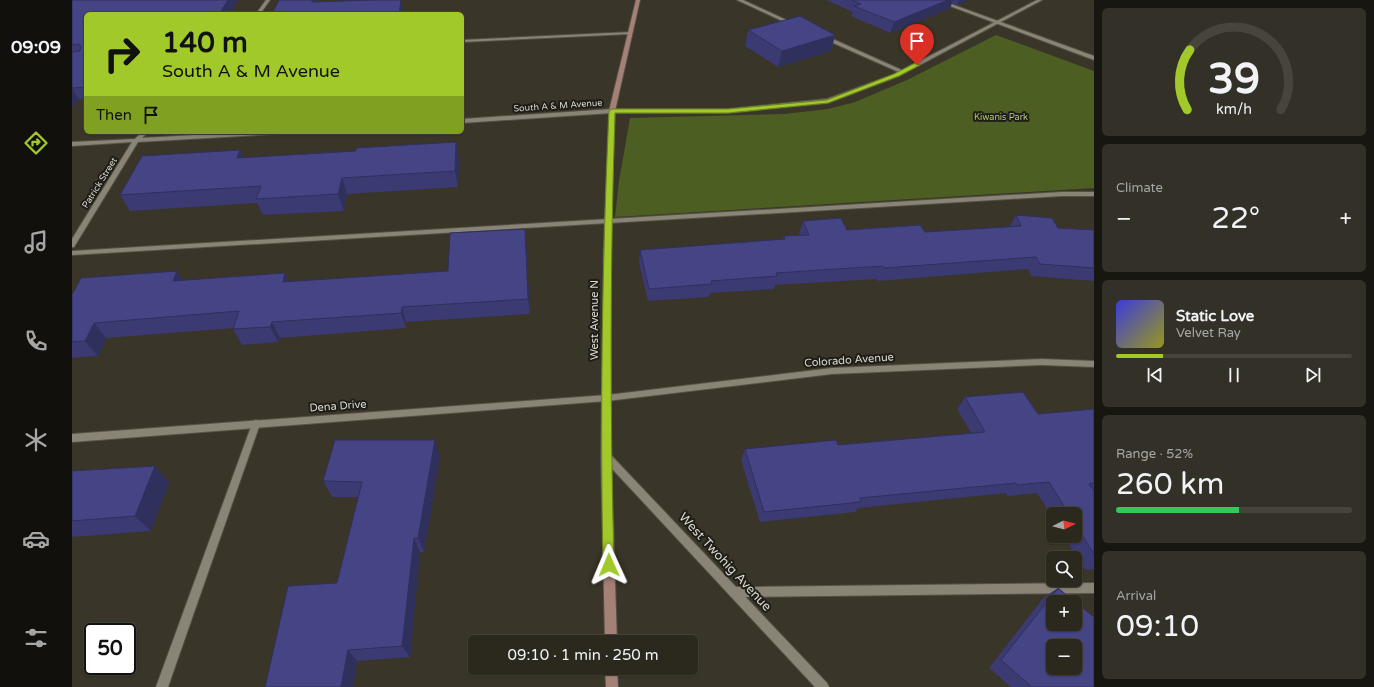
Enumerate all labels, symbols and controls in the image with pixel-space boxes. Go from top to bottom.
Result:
pin [900,24,934,65]
text: 140 m [162,26,248,60]
icon: right [96,28,148,80]
icon: arrive [906,30,928,52]
text: 09:09 [11,36,61,58]
text: 39 [1208,55,1260,105]
text: South A & M Avenue [162,60,340,82]
street label: South A & M Avenue [513,97,603,115]
text: km/h [1216,100,1252,117]
icon: arrive [140,104,162,126]
text: Then [96,106,132,124]
park label: Kiwanis Park [974,112,1028,123]
icon: directions [22,129,50,157]
street label: Patrick Street [80,155,120,210]
text: Climate [1116,180,1163,196]
text: 22° [1211,200,1260,237]
text: − [1116,206,1132,232]
text: + [1340,206,1352,232]
icon: music [22,228,50,256]
street label: West Avenue N [588,280,601,360]
text: Static Love [1176,307,1254,325]
text: Velvet Ray [1176,325,1241,341]
icon: phone [22,327,50,355]
street label: Colorado Avenue [804,350,894,370]
icon: previous [1144,364,1166,386]
icon: pause [1223,364,1245,386]
icon: next [1302,364,1324,386]
street label: Dena Drive [309,398,367,414]
icon: climate [22,426,50,454]
text: Range · 52% [1116,446,1193,462]
text: 260 km [1116,466,1224,503]
north arrow [1046,507,1082,543]
map controls [1046,507,1082,675]
street label: West Twohig Avenue [675,509,775,615]
icon: car [22,525,50,553]
position arrow [588,544,630,586]
button: search [1046,551,1082,587]
text: Arrival [1116,588,1156,604]
button: + [1046,595,1082,631]
text: 09:10 [1116,608,1199,645]
speed limit sign: 50 [84,623,136,675]
icon: filters [22,624,50,652]
button: − [1046,639,1082,675]
text: 09:10 · 1 min · 250 m [508,646,658,664]

